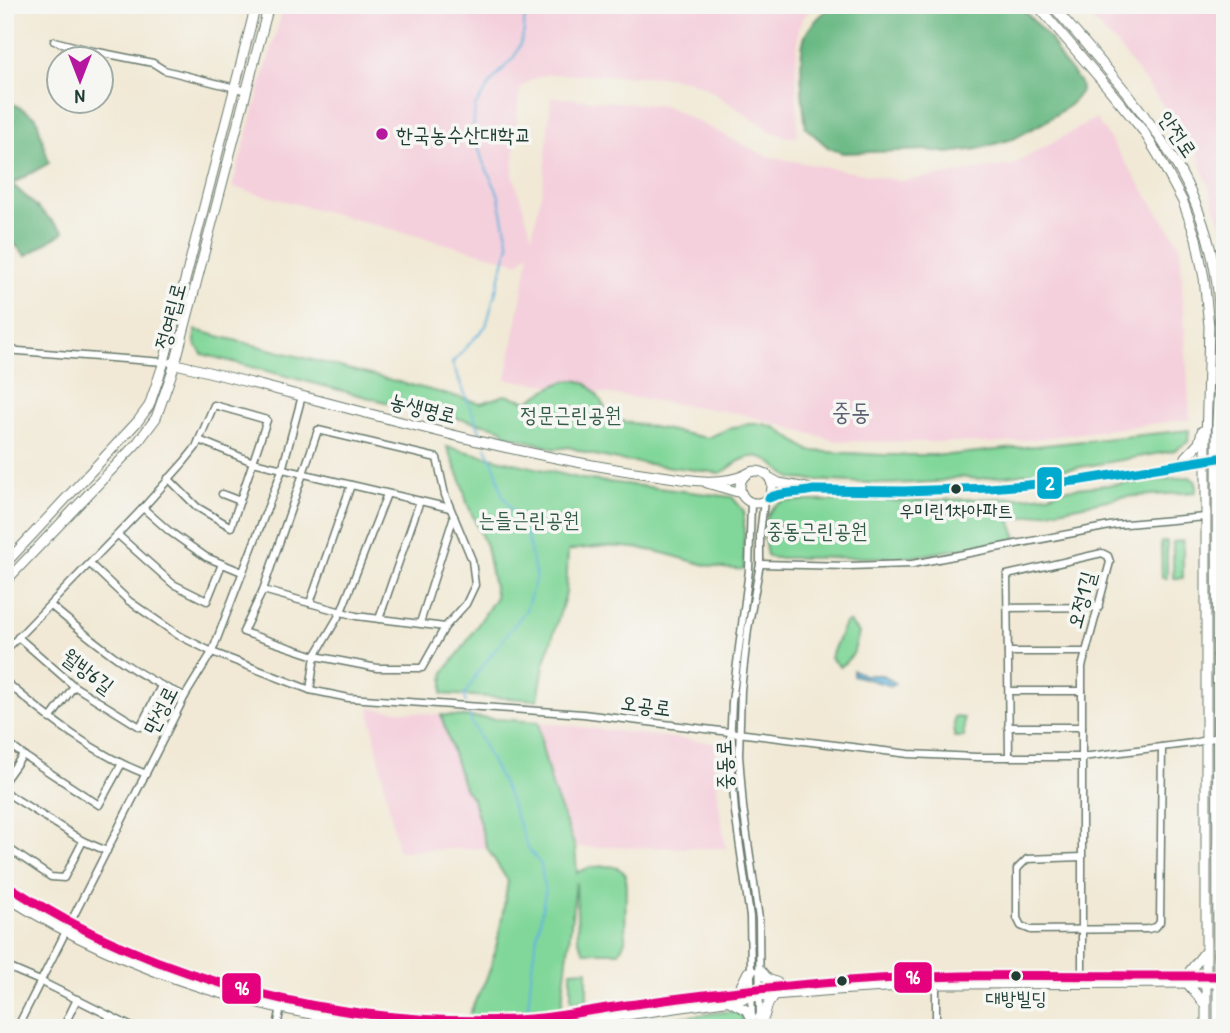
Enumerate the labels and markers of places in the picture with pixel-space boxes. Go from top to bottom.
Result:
place label: 한국농수산대학교 [396,120,531,149]
marker: 한국농수산대학교 [374,126,390,142]
marker: 우미린1차아파트 [949,482,963,496]
place label: 우미린1차아파트 [899,497,1013,523]
marker: 대방빌딩 [1009,969,1023,983]
unlabelled marker [835,974,849,988]
place label: 대방빌딩 [985,985,1047,1011]

